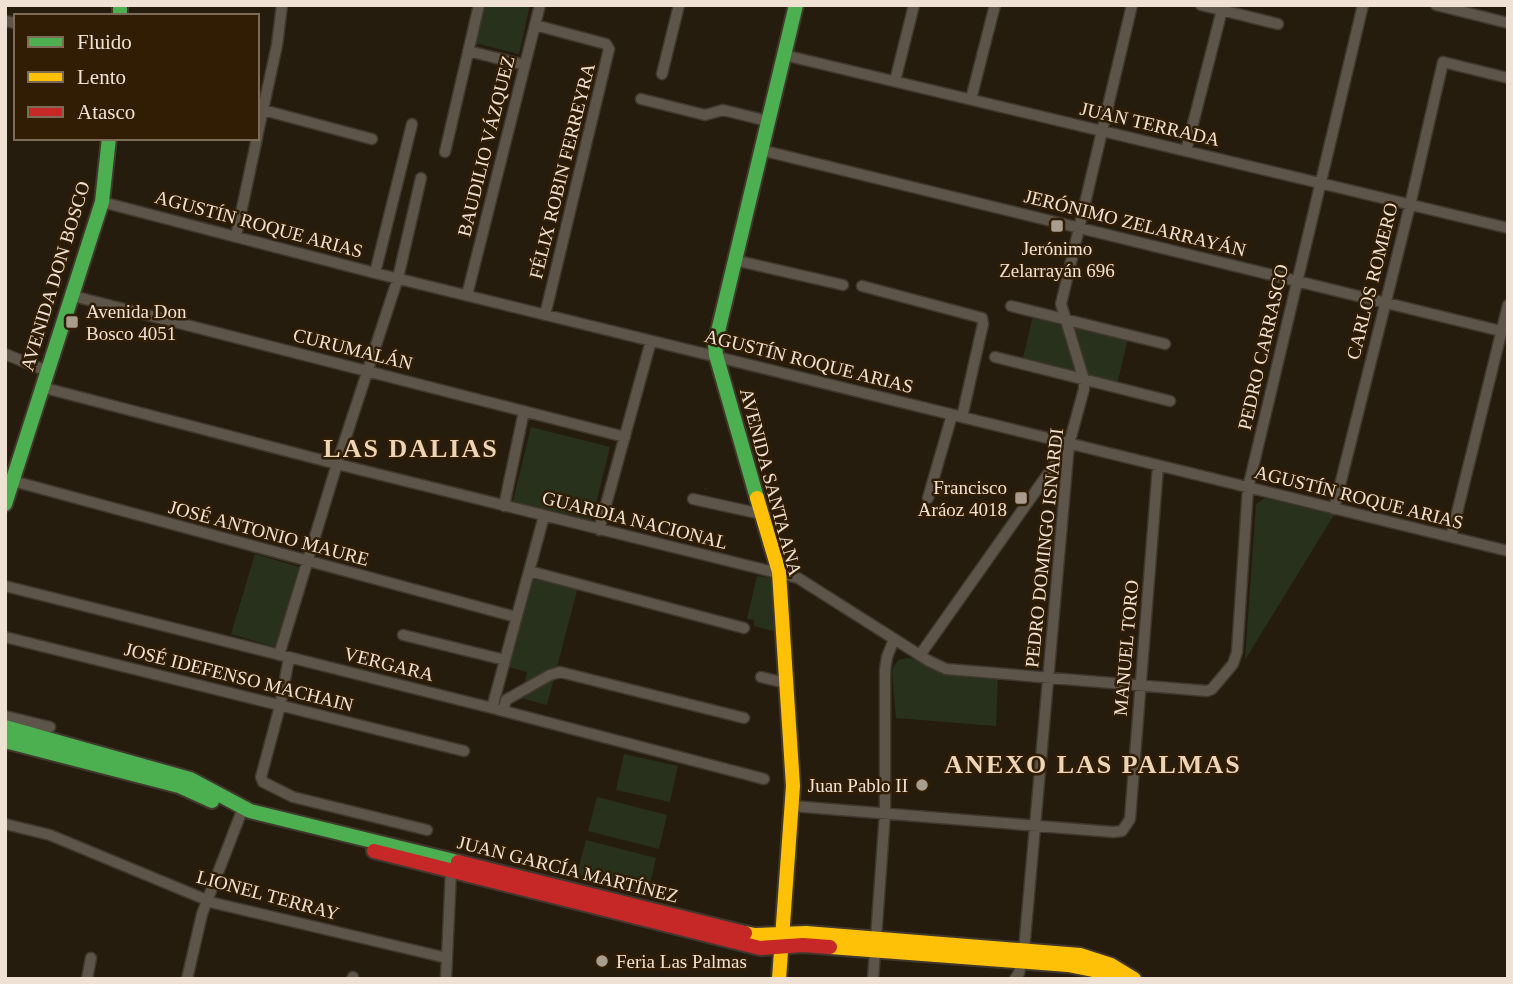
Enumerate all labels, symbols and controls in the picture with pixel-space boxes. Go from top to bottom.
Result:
legend [14,14,259,140]
text: Fluido [77,30,132,54]
street label: BAUDILIO VÁZQUEZ [453,53,519,239]
street label: FÉLIX ROBIN FERREYRA [525,61,599,281]
text: Lento [77,65,126,89]
street label: JUAN TERRADA [1078,98,1222,150]
text: Atasco [77,100,135,124]
street label: AVENIDA DON BOSCO [16,179,94,373]
street label: JERÓNIMO ZELARRAYÁN [1022,185,1248,261]
street label: AGUSTÍN ROQUE ARIAS [153,186,365,262]
street label: CARLOS ROMERO [1342,200,1402,362]
marker: Jerónimo Zelarrayán 696 [1049,218,1065,234]
place label: Jerónimo Zelarrayán 696 [999,238,1115,281]
street label: PEDRO CARRASCO [1234,262,1292,432]
place label: Avenida Don Bosco 4051 [86,301,187,344]
marker: Avenida Don Bosco 4051 [64,314,80,330]
street label: CURUMALÁN [291,324,415,374]
street label: AGUSTÍN ROQUE ARIAS [702,325,916,397]
street label: AVENIDA SANTA ANA [736,386,806,578]
street label: PEDRO DOMINGO ISNARDI [1021,427,1067,669]
district label: LAS DALIAS [323,434,499,463]
street label: AGUSTÍN ROQUE ARIAS [1252,461,1466,533]
place label: Francisco Aráoz 4018 [918,477,1007,520]
street label: GUARDIA NACIONAL [540,487,730,553]
marker: Francisco Aráoz 4018 [1013,490,1029,506]
street label: JOSÉ ANTONIO MAURE [167,496,371,570]
street label: MANUEL TORO [1110,579,1142,717]
street label: JOSÉ IDEFENSO MACHAIN [122,638,356,716]
street label: VERGARA [342,643,436,685]
district label: ANEXO LAS PALMAS [944,750,1242,779]
place label: Juan Pablo II [808,775,908,796]
marker: Juan Pablo II [914,777,930,793]
street label: JUAN GARCÍA MARTÍNEZ [455,831,681,907]
street label: LIONEL TERRAY [195,866,342,924]
place label: Feria Las Palmas [616,951,747,972]
marker: Feria Las Palmas [594,953,610,969]

